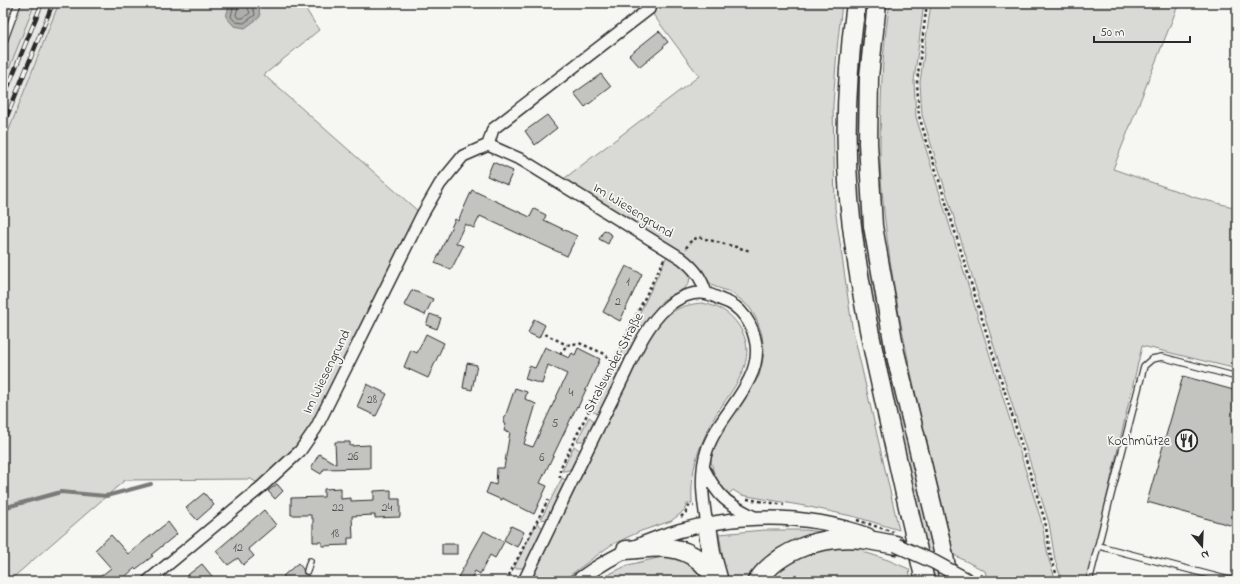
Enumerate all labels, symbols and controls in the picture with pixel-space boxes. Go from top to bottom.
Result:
scale bar [1094,18,1190,44]
text: 50 m [1100,24,1124,42]
street label: Im Wiesengrund [588,178,678,245]
house number: 1 [626,273,630,291]
house number: 2 [615,293,621,311]
street label: Stralsunder Straße [579,308,650,417]
street label: Im Wiesengrund [297,326,357,418]
house number: 4 [569,384,574,402]
house number: 28 [367,391,378,409]
house number: 5 [552,415,559,433]
restaurant icon: Kochmütze [1173,428,1199,454]
place label: Kochmütze [1107,431,1171,452]
house number: 26 [347,448,359,466]
house number: 6 [539,449,545,467]
house number: 22 [332,499,344,517]
house number: 24 [382,499,393,517]
house number: 18 [331,525,340,543]
north arrow [1182,526,1222,566]
house number: 12 [233,539,243,557]
text: N [1199,546,1211,563]

